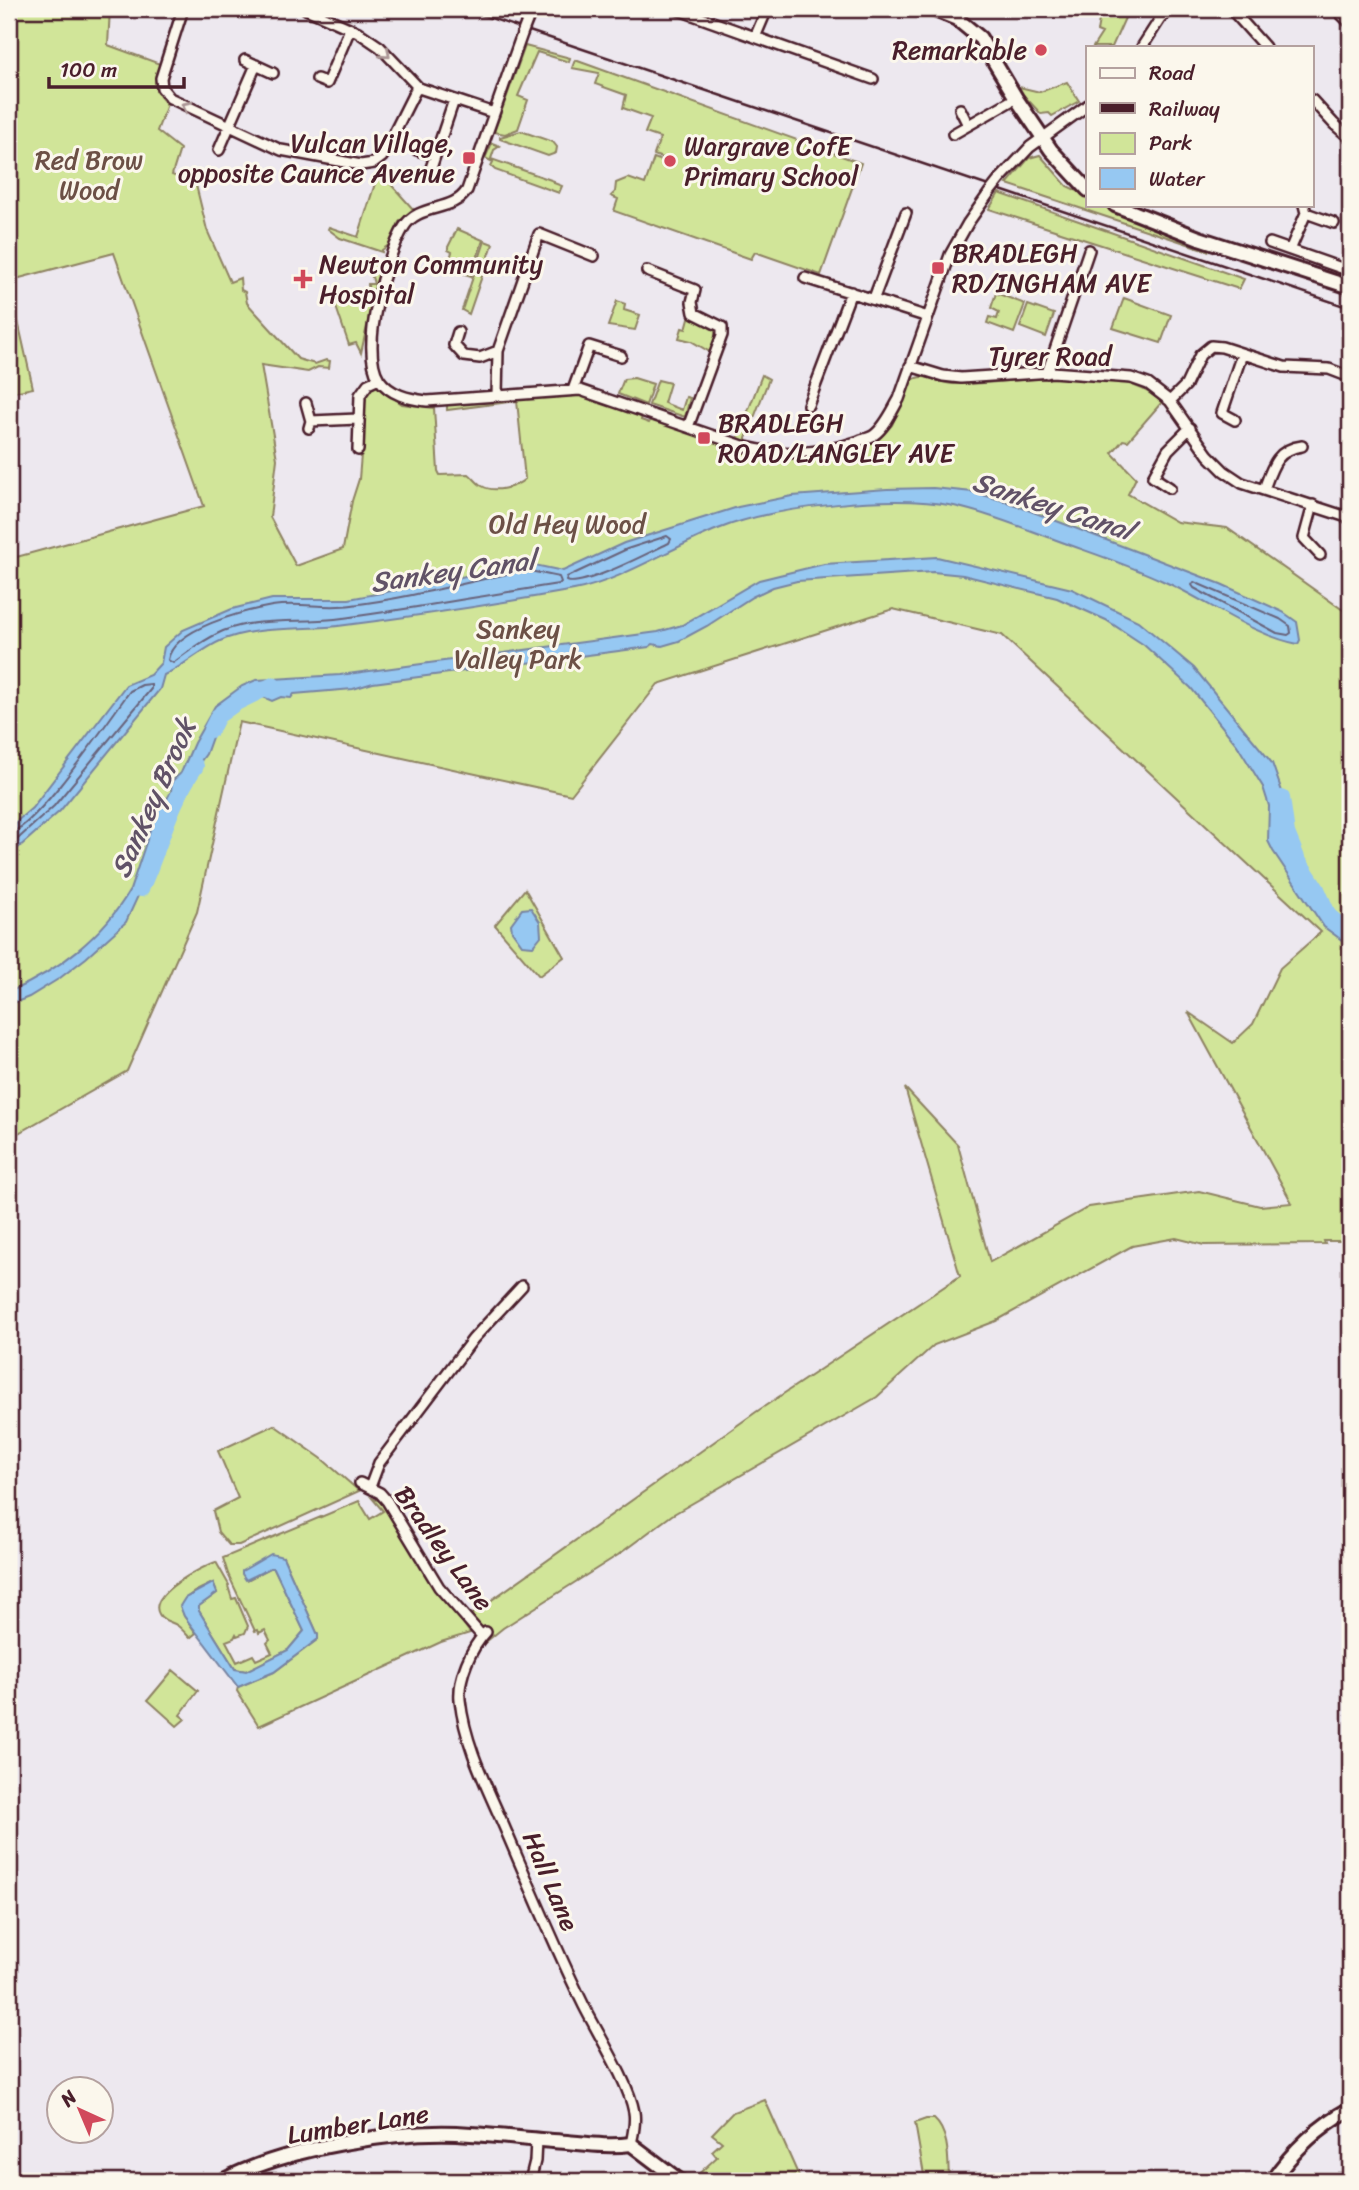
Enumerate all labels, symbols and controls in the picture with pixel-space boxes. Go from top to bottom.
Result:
place label: Remarkable [892,27,1027,73]
marker: Remarkable [1033,42,1049,58]
scale bar [49,46,184,90]
one-way arrow [378,46,391,58]
legend [1086,46,1314,206]
text: 100 m [60,51,117,89]
text: Road [1149,54,1196,92]
text: Railway [1149,90,1220,128]
one-way arrow [181,100,193,114]
place label: Vulcan Village, opposite Caunce Avenue [178,120,455,196]
place label: Wargrave CofE Primary School [684,123,859,199]
text: Park [1149,124,1192,162]
park label: Red Brow Wood [35,137,143,213]
marker: Vulcan Village, opposite Caunce Avenue [461,150,477,166]
marker: Wargrave CofE Primary School [662,153,678,169]
text: Water [1149,160,1206,198]
place label: BRADLEGH RD/INGHAM AVE [952,230,1152,306]
place label: Newton Community Hospital [319,241,543,317]
marker: BRADLEGH RD/INGHAM AVE [930,260,946,276]
marker: Newton Community Hospital [293,269,313,289]
street label: Tyrer Road [989,333,1114,379]
place label: BRADLEGH ROAD/LANGLEY AVE [718,400,955,476]
marker: BRADLEGH ROAD/LANGLEY AVE [696,430,712,446]
water label: Sankey Canal [966,457,1145,557]
park label: Old Hey Wood [489,501,648,547]
water label: Sankey Canal [367,534,545,607]
park label: Sankey Valley Park [454,606,582,682]
water label: Sankey Brook [96,708,211,885]
street label: Bradley Lane [382,1475,506,1621]
street label: Hall Lane [509,1824,593,1939]
north arrow [46,2074,116,2144]
text: N [52,2081,85,2115]
street label: Lumber Lane [284,2090,432,2158]

